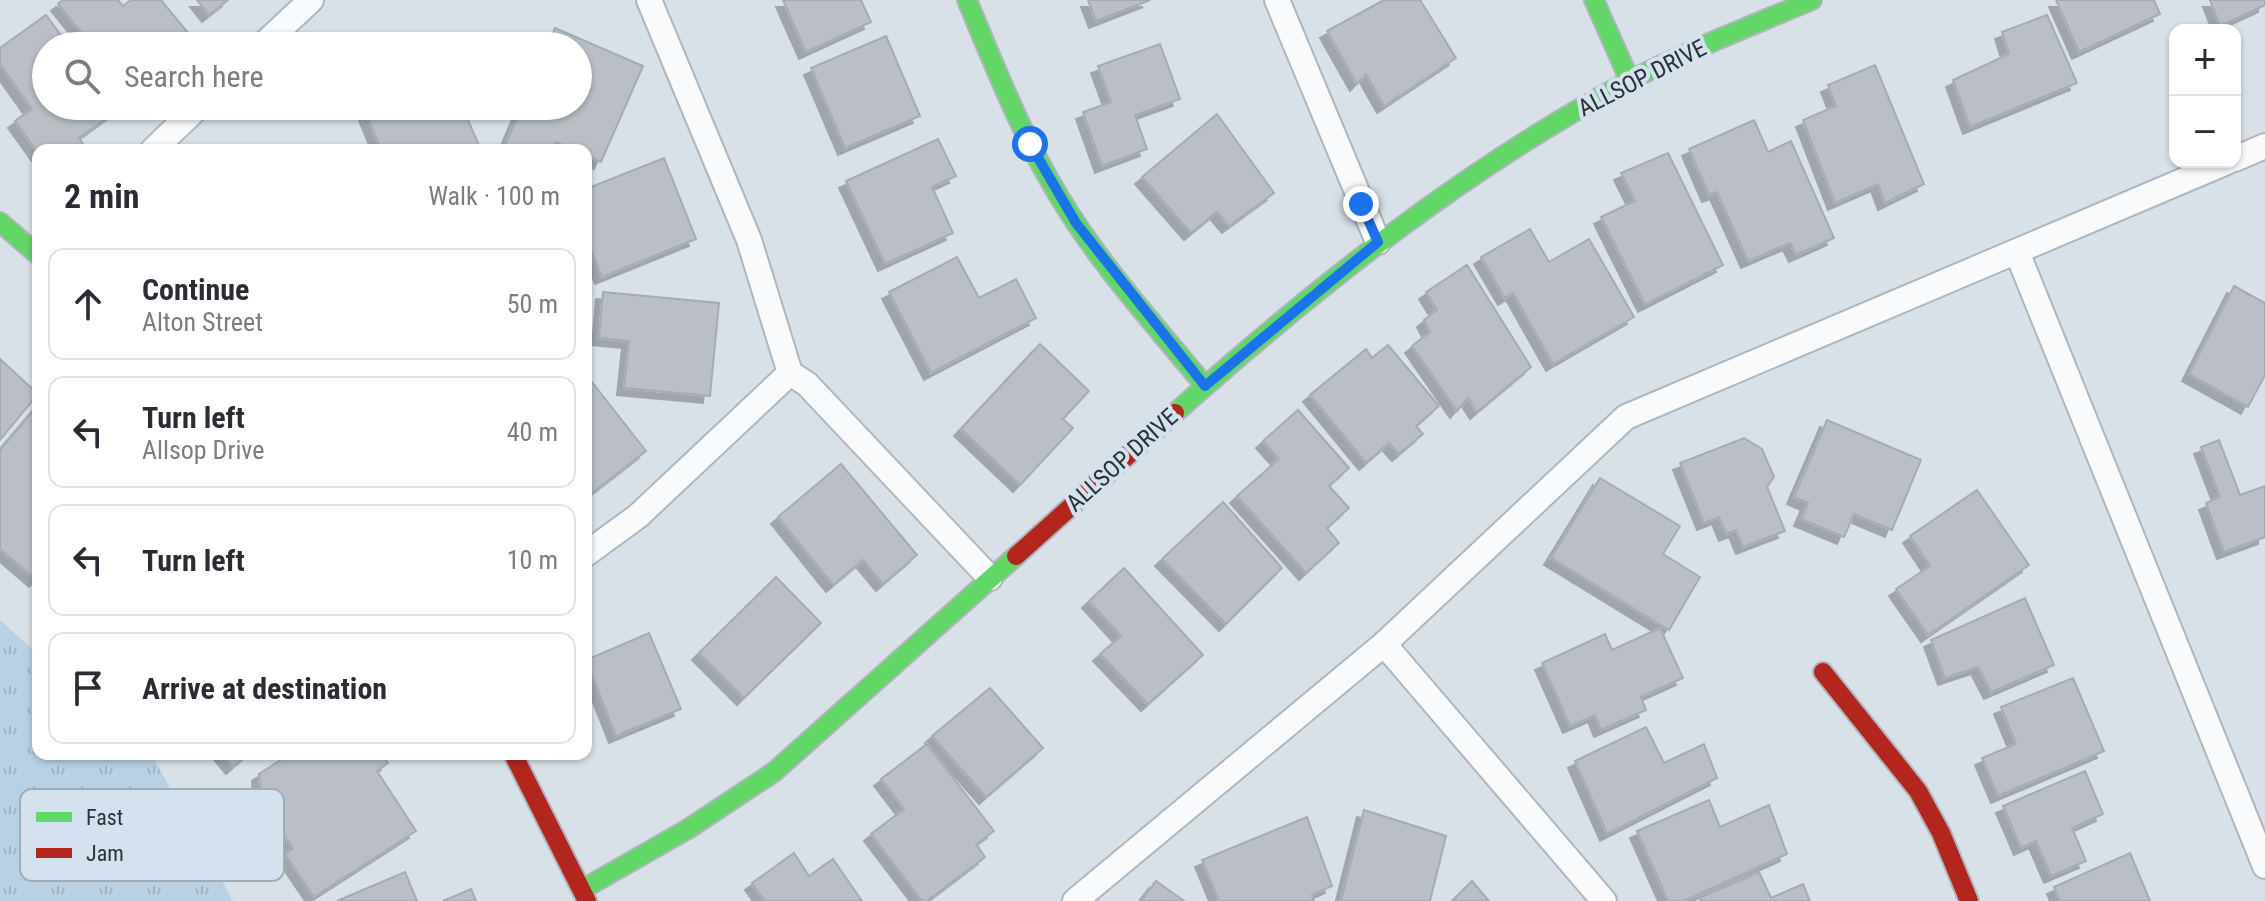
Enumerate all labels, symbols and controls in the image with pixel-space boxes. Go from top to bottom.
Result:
map controls [2169,24,2241,168]
button: + [2169,24,2241,96]
search box [32,32,592,120]
street label: ALLSOP DRIVE [1573,34,1711,122]
icon: search [60,54,104,98]
text: Search here [124,59,264,94]
button: − [2169,96,2241,168]
route start [1012,126,1048,162]
text: 2 min [64,176,140,216]
text: Walk · 100 m [428,181,560,211]
route end [1343,186,1379,222]
text: Continue [142,272,249,307]
icon: ahead [66,282,110,326]
text: 50 m [507,289,558,319]
text: Alton Street [142,307,263,337]
text: Turn left [142,400,245,435]
street label: ALLSOP DRIVE [1061,403,1184,517]
icon: left [66,410,110,454]
text: 40 m [507,417,558,447]
text: Allsop Drive [142,435,265,465]
icon: left [66,538,110,582]
text: Turn left [142,543,245,578]
text: 10 m [507,545,558,575]
icon: arrive [66,666,110,710]
text: Arrive at destination [142,671,387,706]
legend [20,789,284,881]
text: Fast [86,805,123,830]
text: Jam [86,841,124,866]

